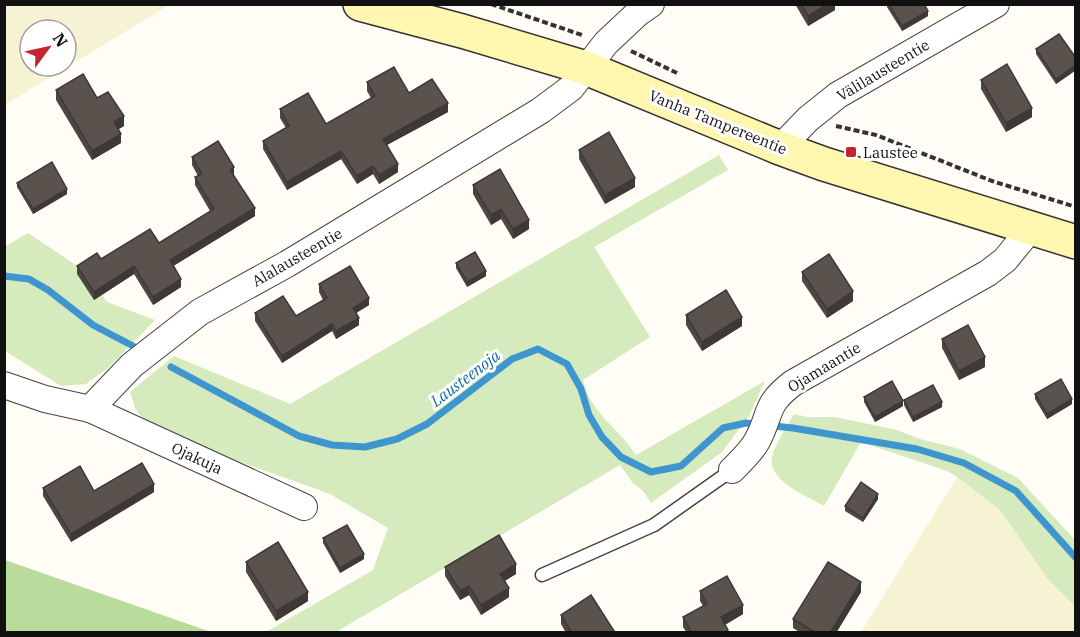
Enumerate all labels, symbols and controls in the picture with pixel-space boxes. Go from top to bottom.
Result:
north arrow [18,18,78,78]
text: N [49,29,72,51]
street label: Välilausteentie [833,35,933,105]
street label: Vanha Tampereentie [646,86,790,158]
place label: Laustee [863,143,918,162]
marker: Laustee [844,145,858,159]
street label: Alalausteentie [249,224,345,290]
street label: Ojamaantie [784,338,864,396]
water label: Lausteenoja [425,345,504,411]
street label: Ojakuja [168,438,226,478]

